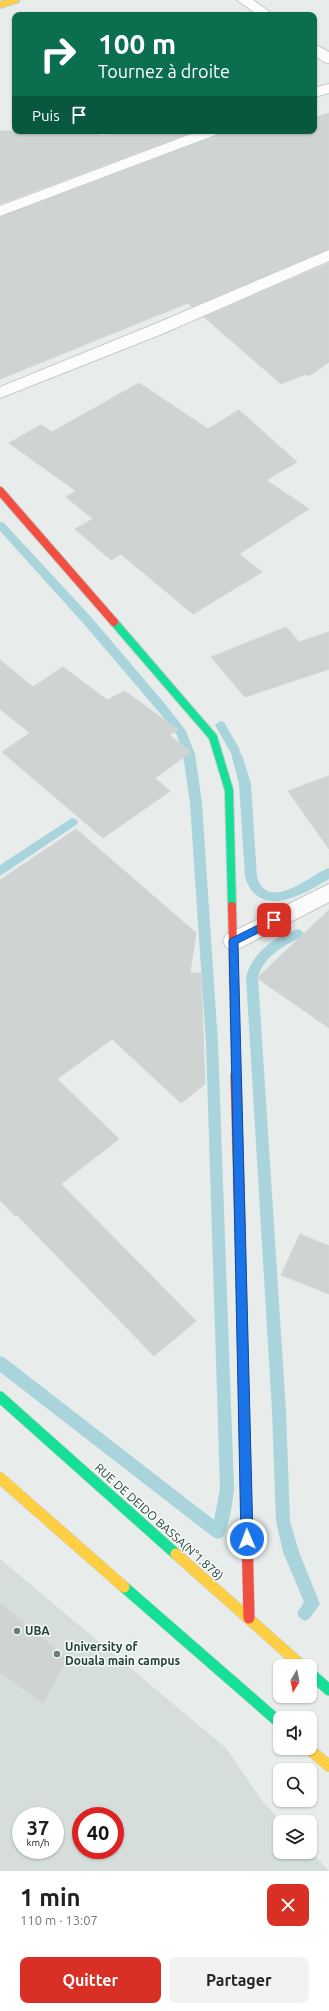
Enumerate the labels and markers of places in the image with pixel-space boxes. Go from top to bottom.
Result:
pin [257,903,291,937]
place label: UBA [25,1624,50,1637]
marker: UBA [12,1626,22,1636]
place label: University of Douala main campus [65,1640,180,1667]
marker: University of Douala main campus [52,1649,62,1659]

